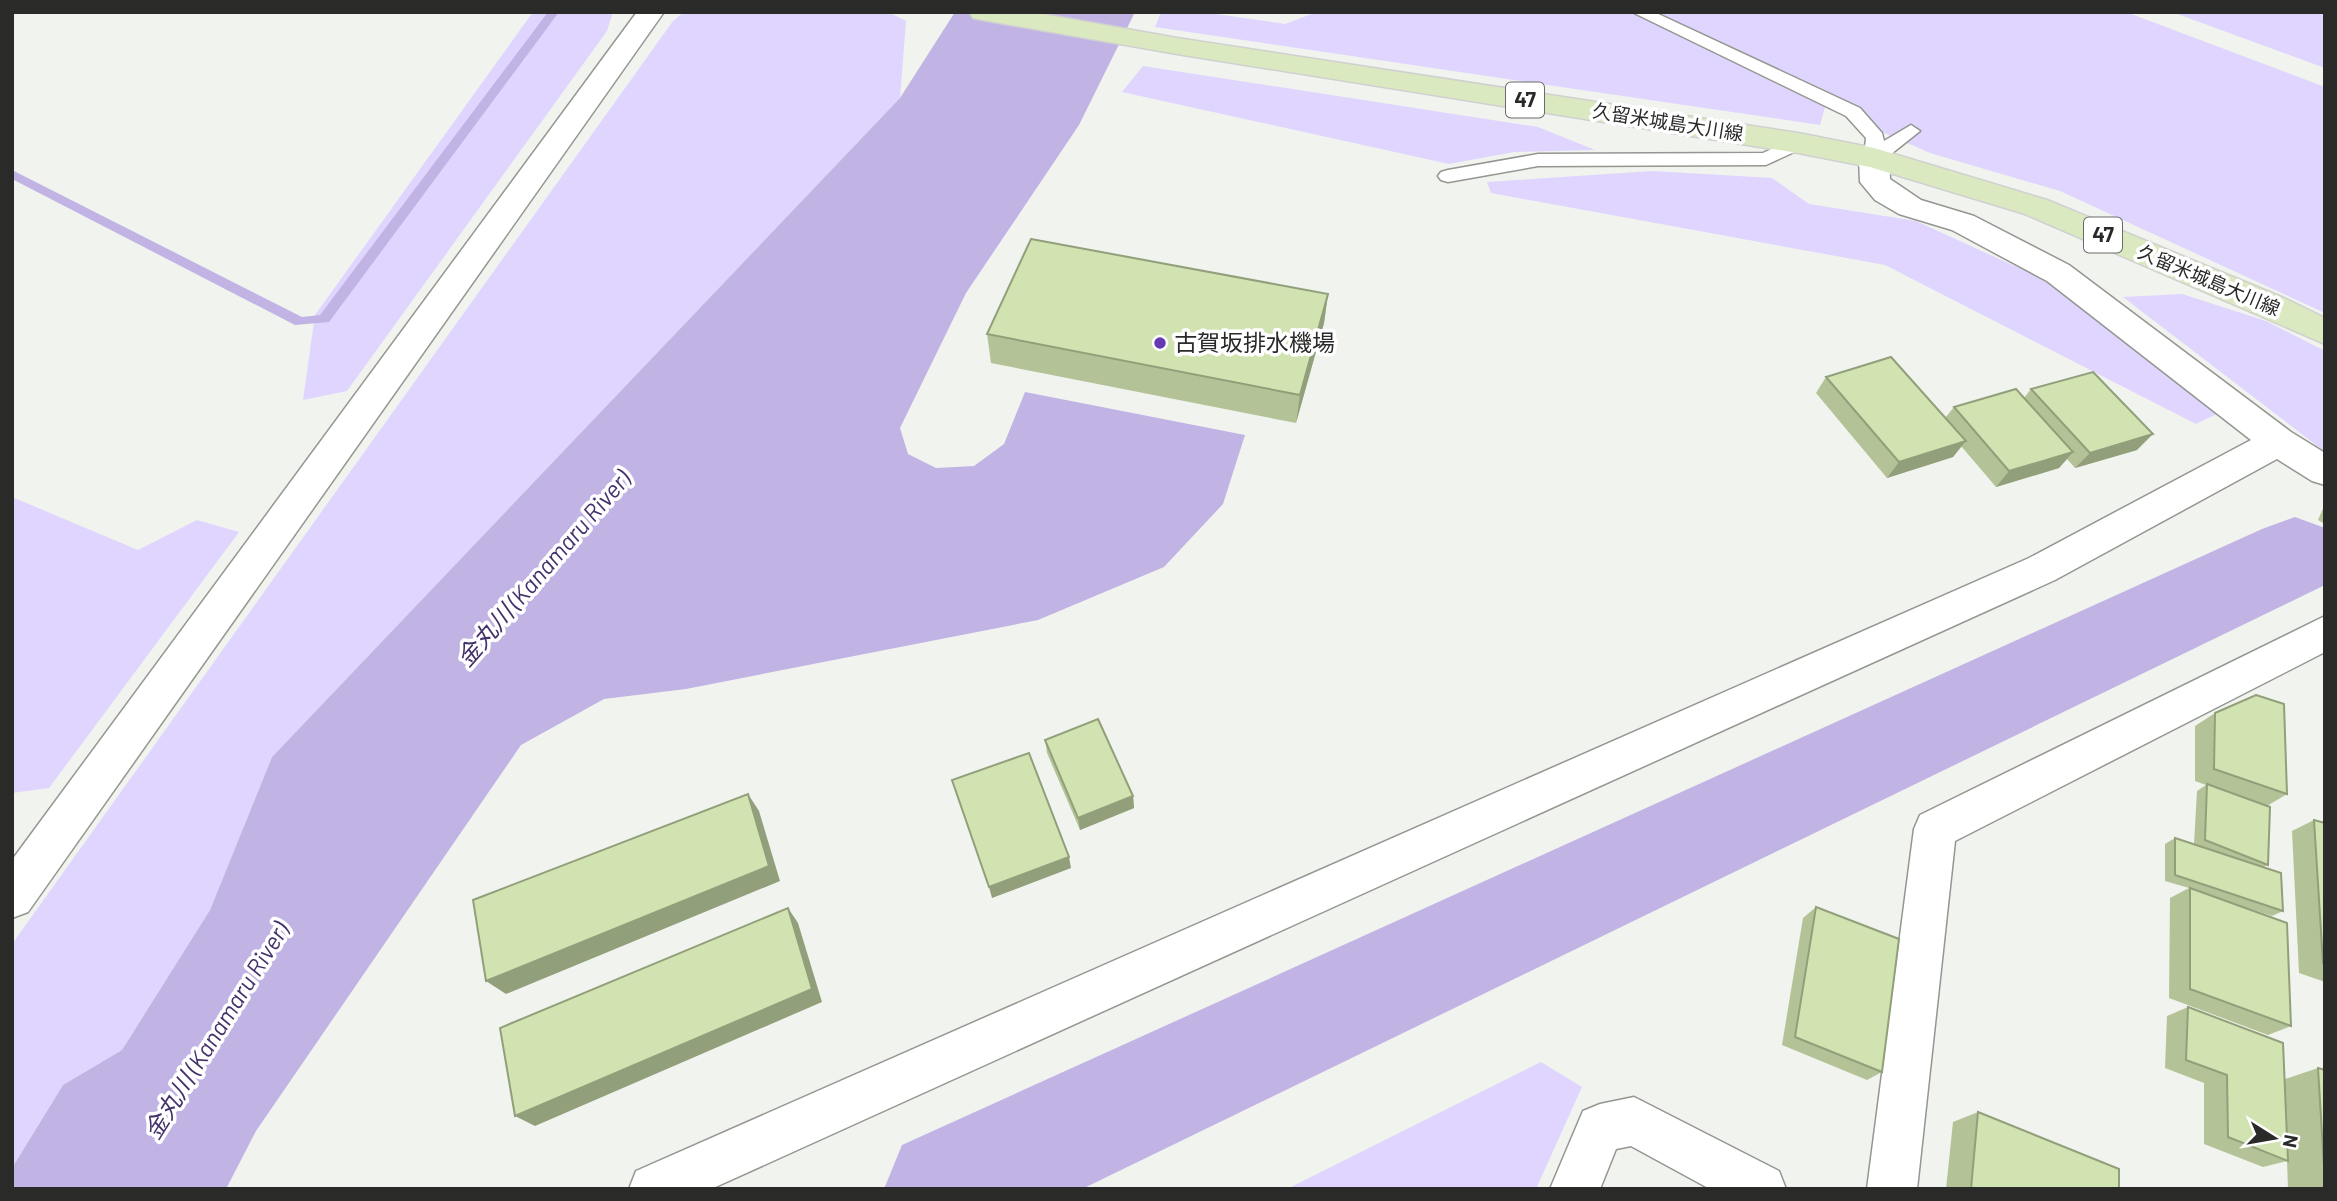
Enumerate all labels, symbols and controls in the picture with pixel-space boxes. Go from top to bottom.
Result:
road number: 47 [1506,82,1544,118]
street label: 久留米城島大川線 [1591,98,1745,145]
road number: 47 [2084,218,2122,252]
street label: 久留米城島大川線 [2135,239,2284,320]
place label: 古賀坂排水機場 [1174,328,1335,356]
marker: 古賀坂排水機場 [1152,335,1168,351]
water label: 金丸川 (Kanamaru River) [450,463,636,672]
water label: 金丸川 (Kanamaru River) [137,916,295,1144]
north arrow [2239,1103,2309,1173]
text: N [2279,1133,2304,1150]

